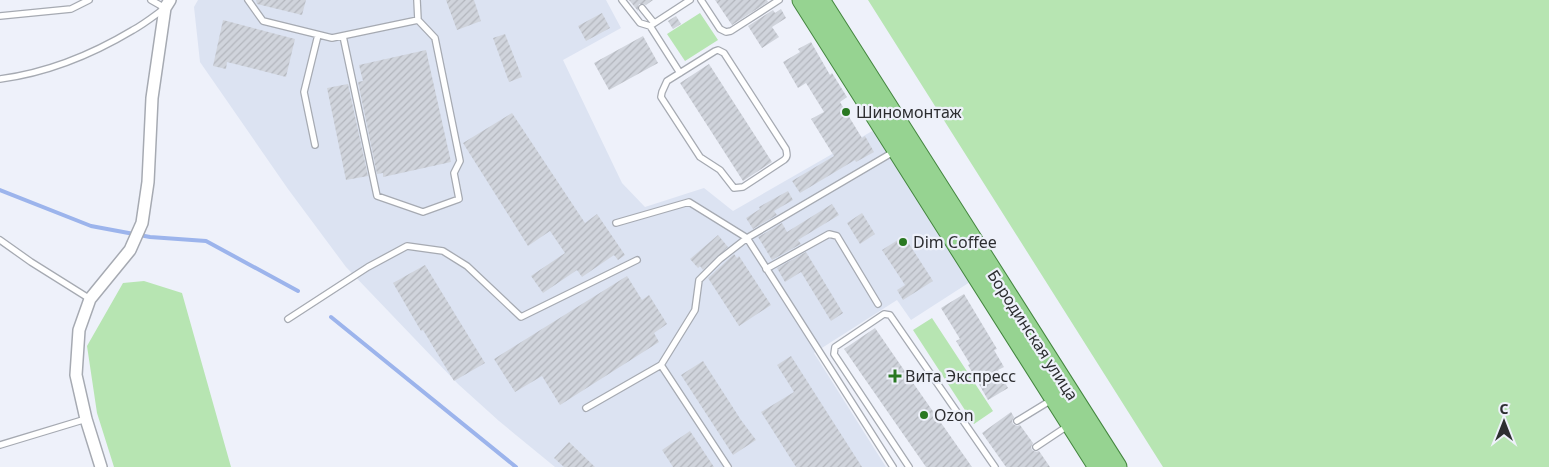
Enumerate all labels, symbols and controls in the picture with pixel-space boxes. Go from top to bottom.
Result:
place label: Шиномонтаж [856,101,962,123]
marker: Шиномонтаж [840,106,852,118]
place label: Dim Coffee [913,231,997,253]
marker: Dim Coffee [897,236,909,248]
street label: Бородинская улица [982,265,1084,405]
place label: Вита Экспресс [905,365,1016,387]
marker: Вита Экспресс [889,370,901,382]
north arrow [1479,397,1529,447]
text: С [1499,399,1509,418]
place label: Ozon [934,404,974,426]
marker: Ozon [918,409,930,421]

